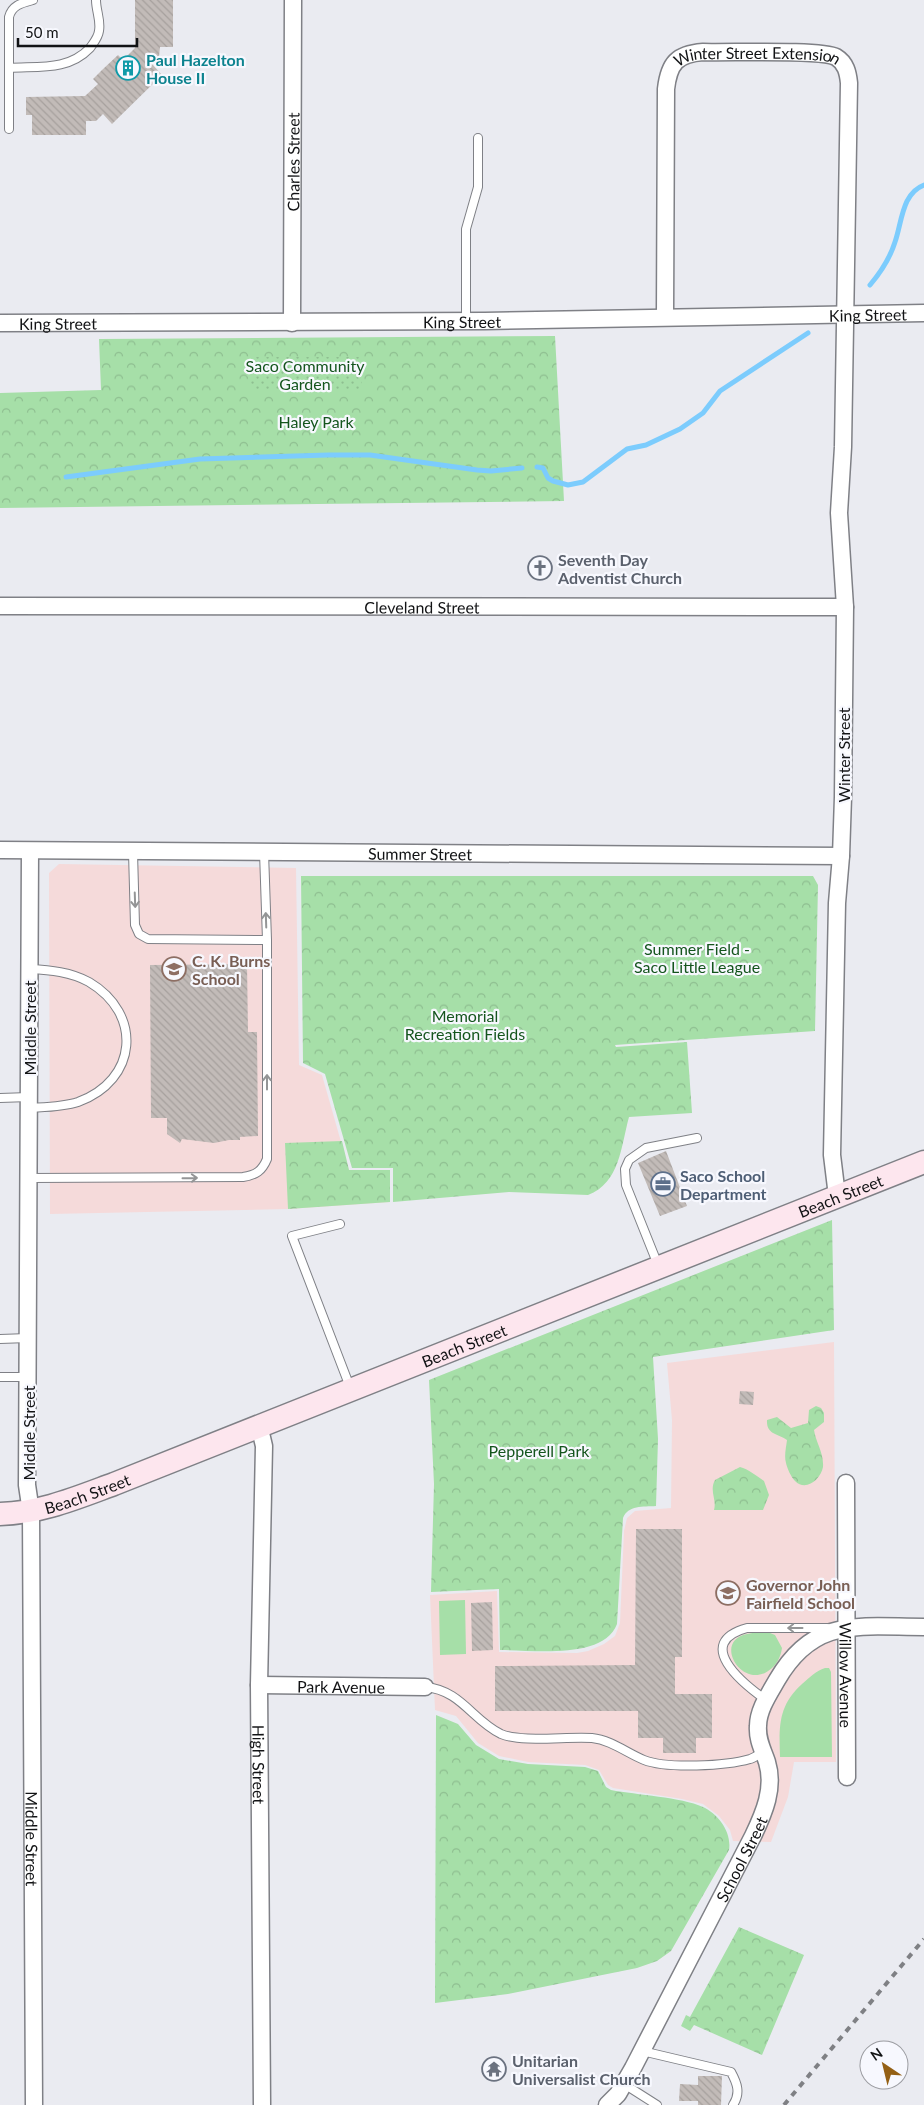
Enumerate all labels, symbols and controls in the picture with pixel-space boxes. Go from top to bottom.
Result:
scale bar [18,15,136,47]
text: 50 m [25,23,59,41]
street label: Winter Street Extension [670,42,845,69]
place label: Paul Hazelton House II [146,50,245,87]
building icon: Paul Hazelton House II [115,55,141,81]
street label: Charles Street [283,112,302,211]
street label: King Street [829,304,907,324]
street label: King Street [423,311,501,331]
street label: King Street [19,313,97,332]
park label: Saco Community Garden [246,356,365,393]
park label: Haley Park [278,412,354,431]
place label: Seventh Day Adventist Church [557,550,682,587]
church icon: Seventh Day Adventist Church [527,555,553,581]
street label: Cleveland Street [364,597,480,616]
street label: Winter Street [834,707,853,803]
street label: Summer Street [368,843,472,863]
one-way arrow [130,892,139,908]
one-way arrow [262,912,271,928]
park label: Summer Field - Saco Little League [634,939,760,976]
place label: C. K. Burns School [192,951,270,988]
school or university icon: C. K. Burns School [161,956,187,982]
street label: Middle Street [20,980,39,1075]
park label: Memorial Recreation Fields [405,1006,525,1043]
one-way arrow [262,1075,272,1091]
place label: Saco School Department [680,1166,767,1203]
street label: Beach Street [795,1170,886,1221]
office icon: Saco School Department [650,1171,676,1197]
one-way arrow [182,1173,198,1183]
street label: Beach Street [419,1319,509,1370]
street label: Middle Street [19,1385,38,1480]
park label: Pepperell Park [489,1441,590,1460]
street label: Beach Street [42,1469,133,1517]
place label: Governor John Fairfield School [746,1575,855,1612]
school or university icon: Governor John Fairfield School [715,1580,741,1606]
street label: Willow Avenue [837,1622,856,1728]
one-way arrow [787,1623,804,1633]
street label: Park Avenue [297,1676,385,1696]
street label: High Street [250,1725,269,1804]
street label: Middle Street [23,1791,42,1887]
street label: School Street [711,1813,770,1905]
north arrow [859,2040,909,2090]
text: N [867,2044,886,2064]
place label: Unitarian Universalist Church [512,2051,651,2088]
temple icon: Unitarian Universalist Church [481,2056,507,2082]

